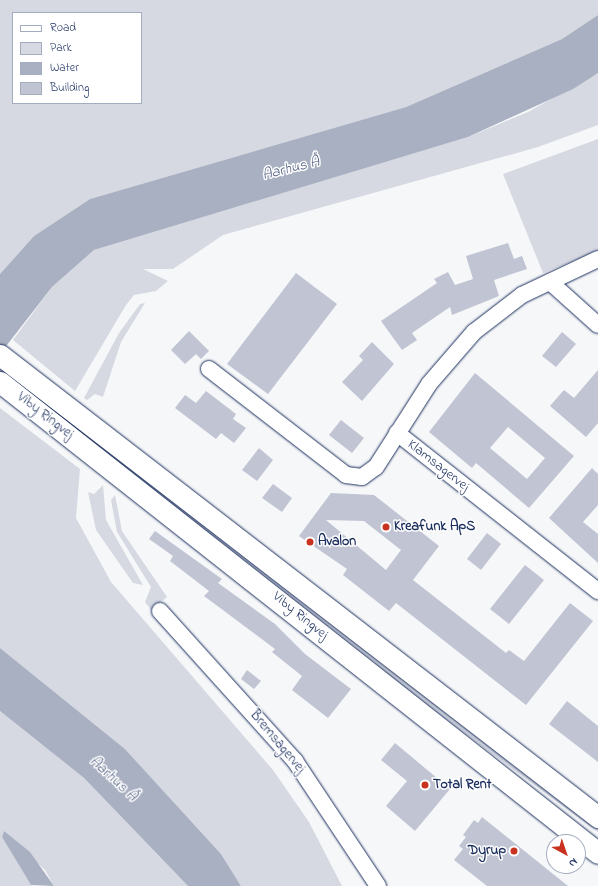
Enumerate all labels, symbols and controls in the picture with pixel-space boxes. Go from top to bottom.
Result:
legend [12,12,142,104]
text: Road [50,19,76,37]
text: Park [50,39,72,57]
text: Water [50,59,79,77]
text: Building [50,79,89,97]
water label: Aarhus Å [261,153,321,185]
street label: Viby Ringvej [13,389,77,443]
street label: Klamsagervej [404,437,472,495]
place label: Kreafunk ApS [394,519,475,535]
marker: Kreafunk ApS [381,522,391,532]
place label: Avalon [318,534,356,550]
marker: Avalon [305,537,315,547]
street label: Viby Ringvej [269,588,331,644]
street label: Bremsagervej [246,707,308,777]
water label: Aarhus Å [86,753,140,805]
place label: Total Rent [433,777,491,793]
marker: Total Rent [420,780,430,790]
north arrow [546,834,586,874]
place label: Dyrup [468,843,506,859]
marker: Dyrup [509,846,519,856]
text: N [565,854,581,871]

